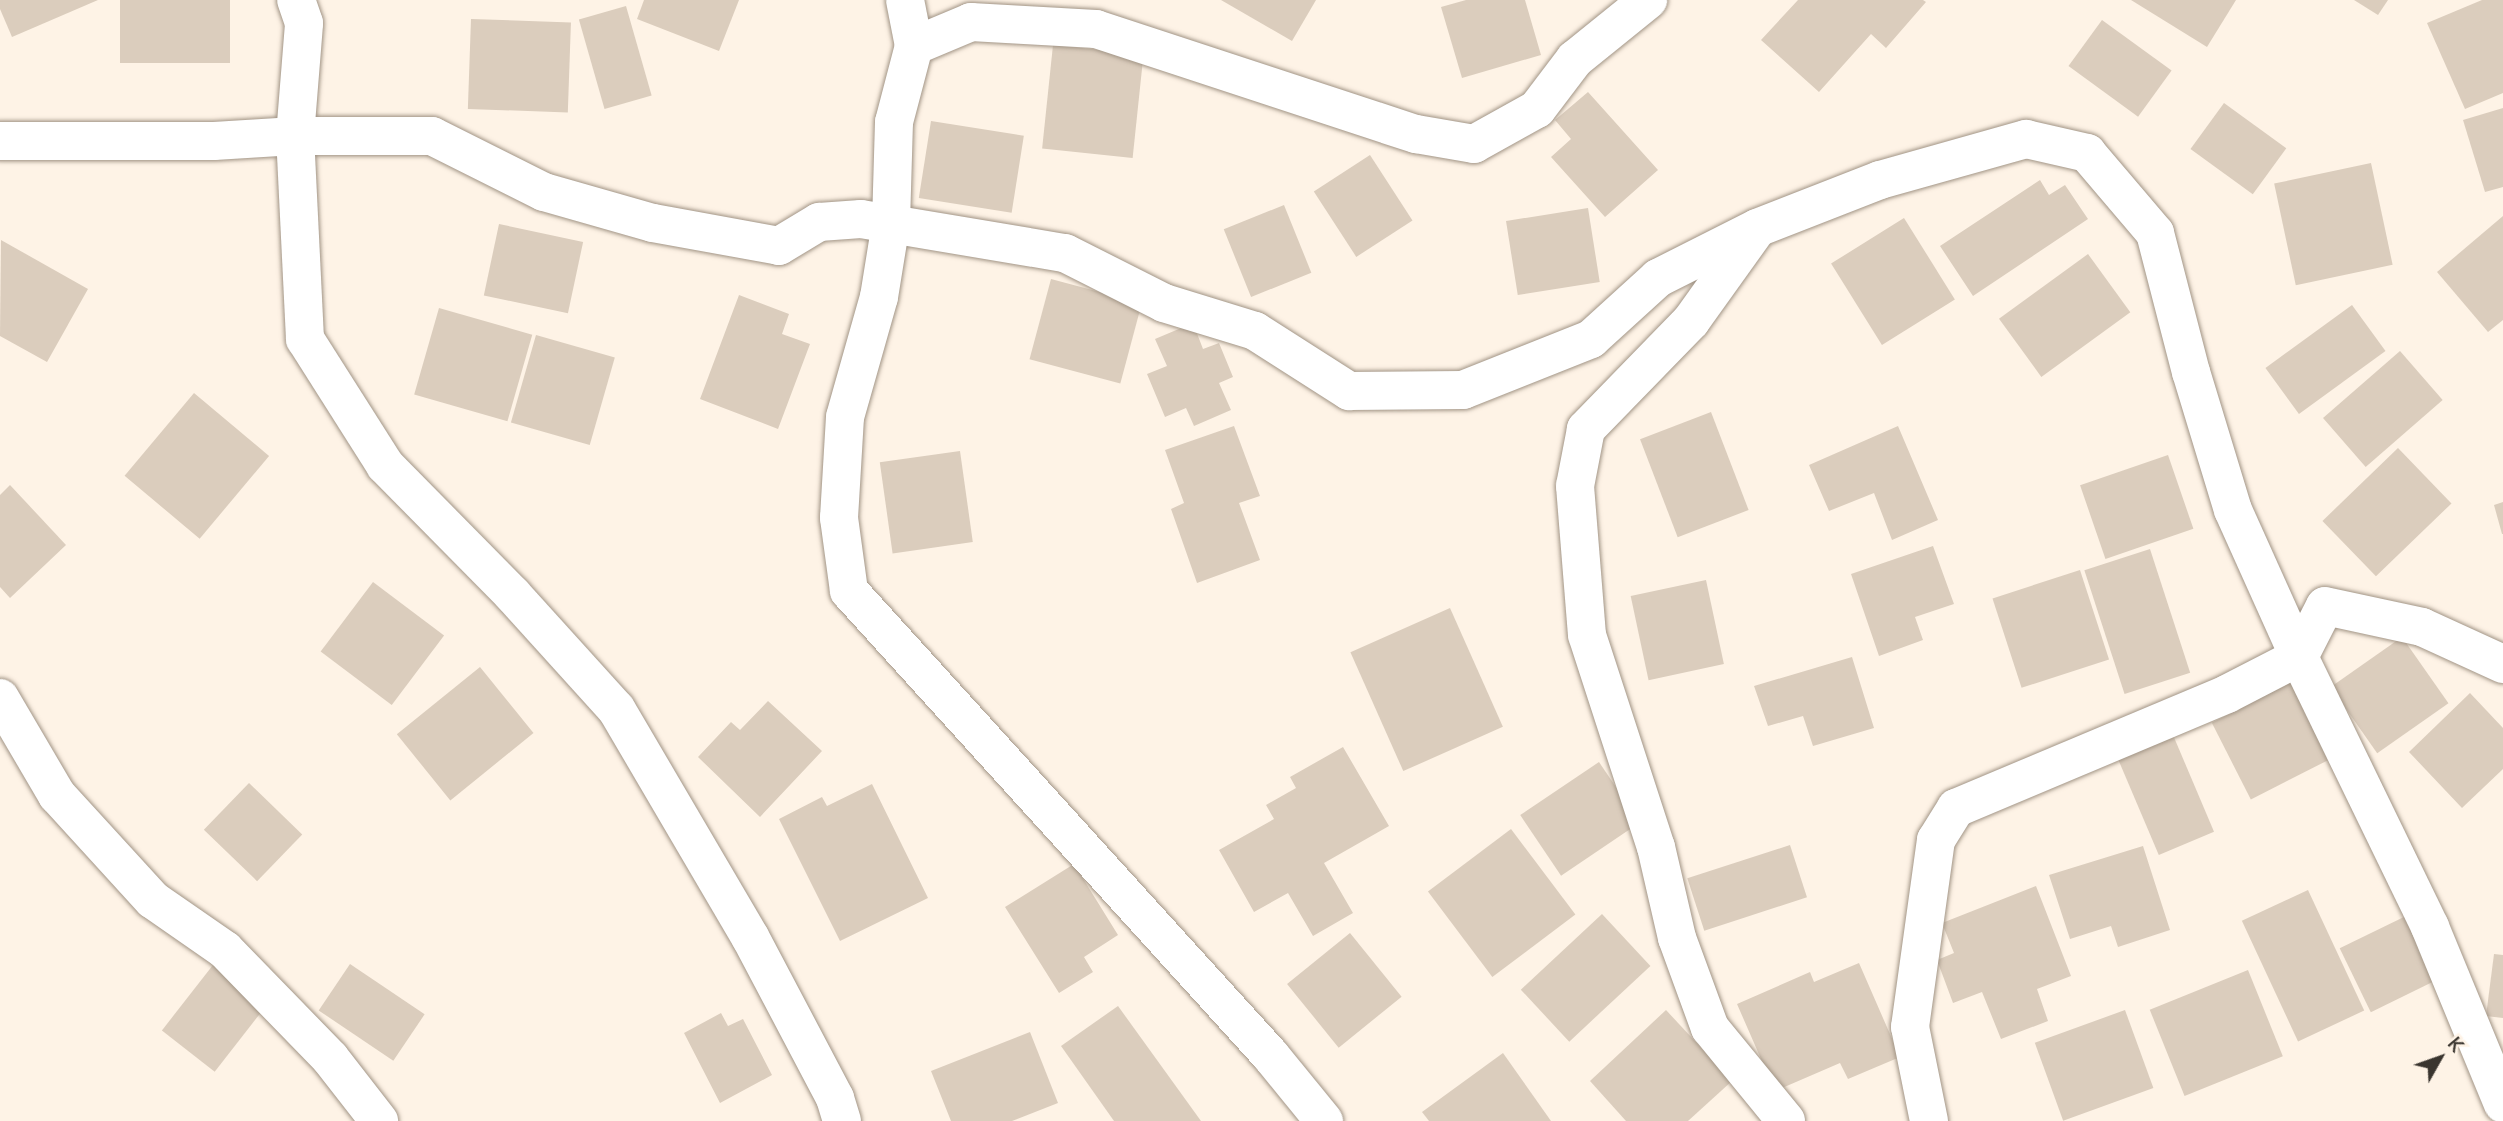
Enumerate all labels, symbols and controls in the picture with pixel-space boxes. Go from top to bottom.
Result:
north arrow [2405,1023,2475,1093]
text: K [2442,1031,2470,1058]

